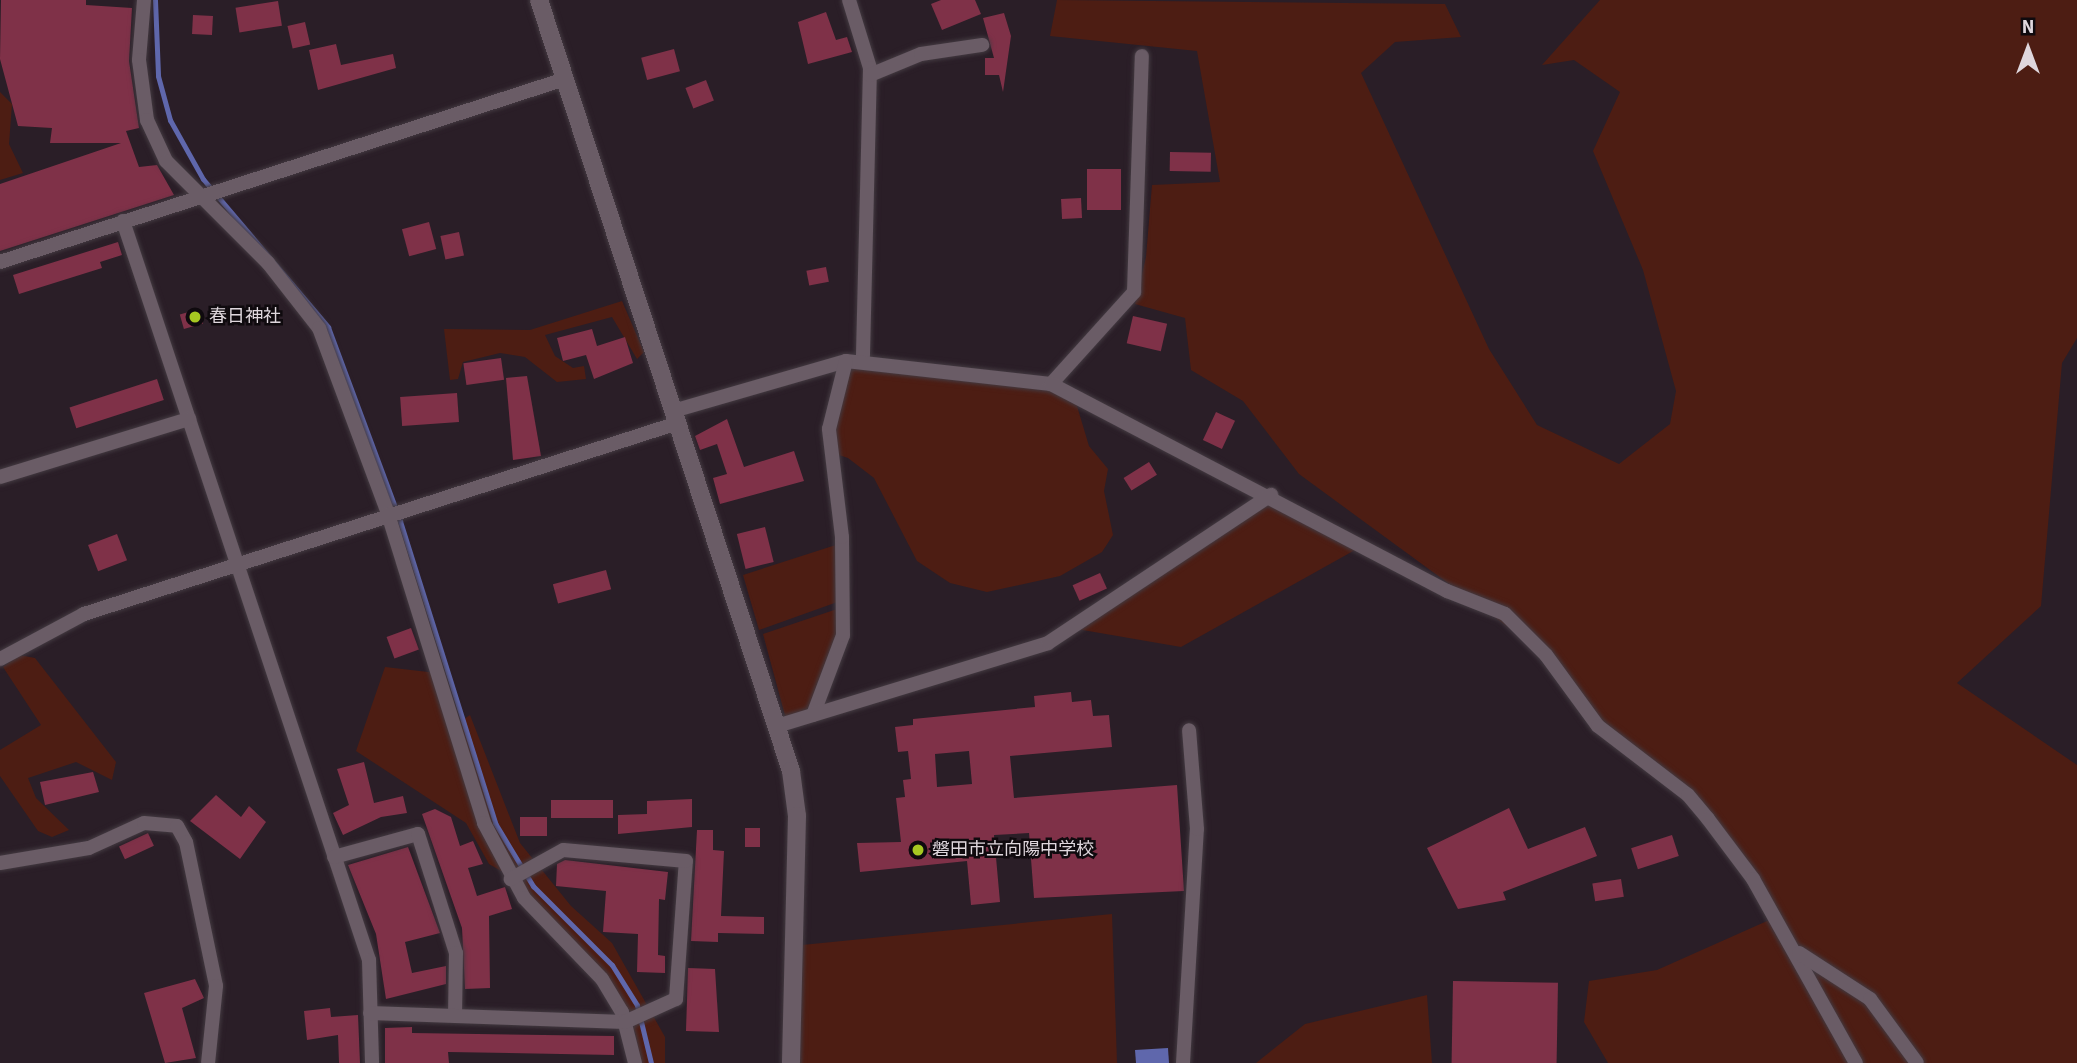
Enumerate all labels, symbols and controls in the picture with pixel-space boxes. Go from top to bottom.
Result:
north arrow [1993,14,2063,84]
text: N [2022,14,2034,41]
place label: 春日神社 [209,306,281,328]
marker: 春日神社 [187,309,203,325]
place label: 磐田市立向陽中学校 [932,839,1094,861]
marker: 磐田市立向陽中学校 [910,842,926,858]

